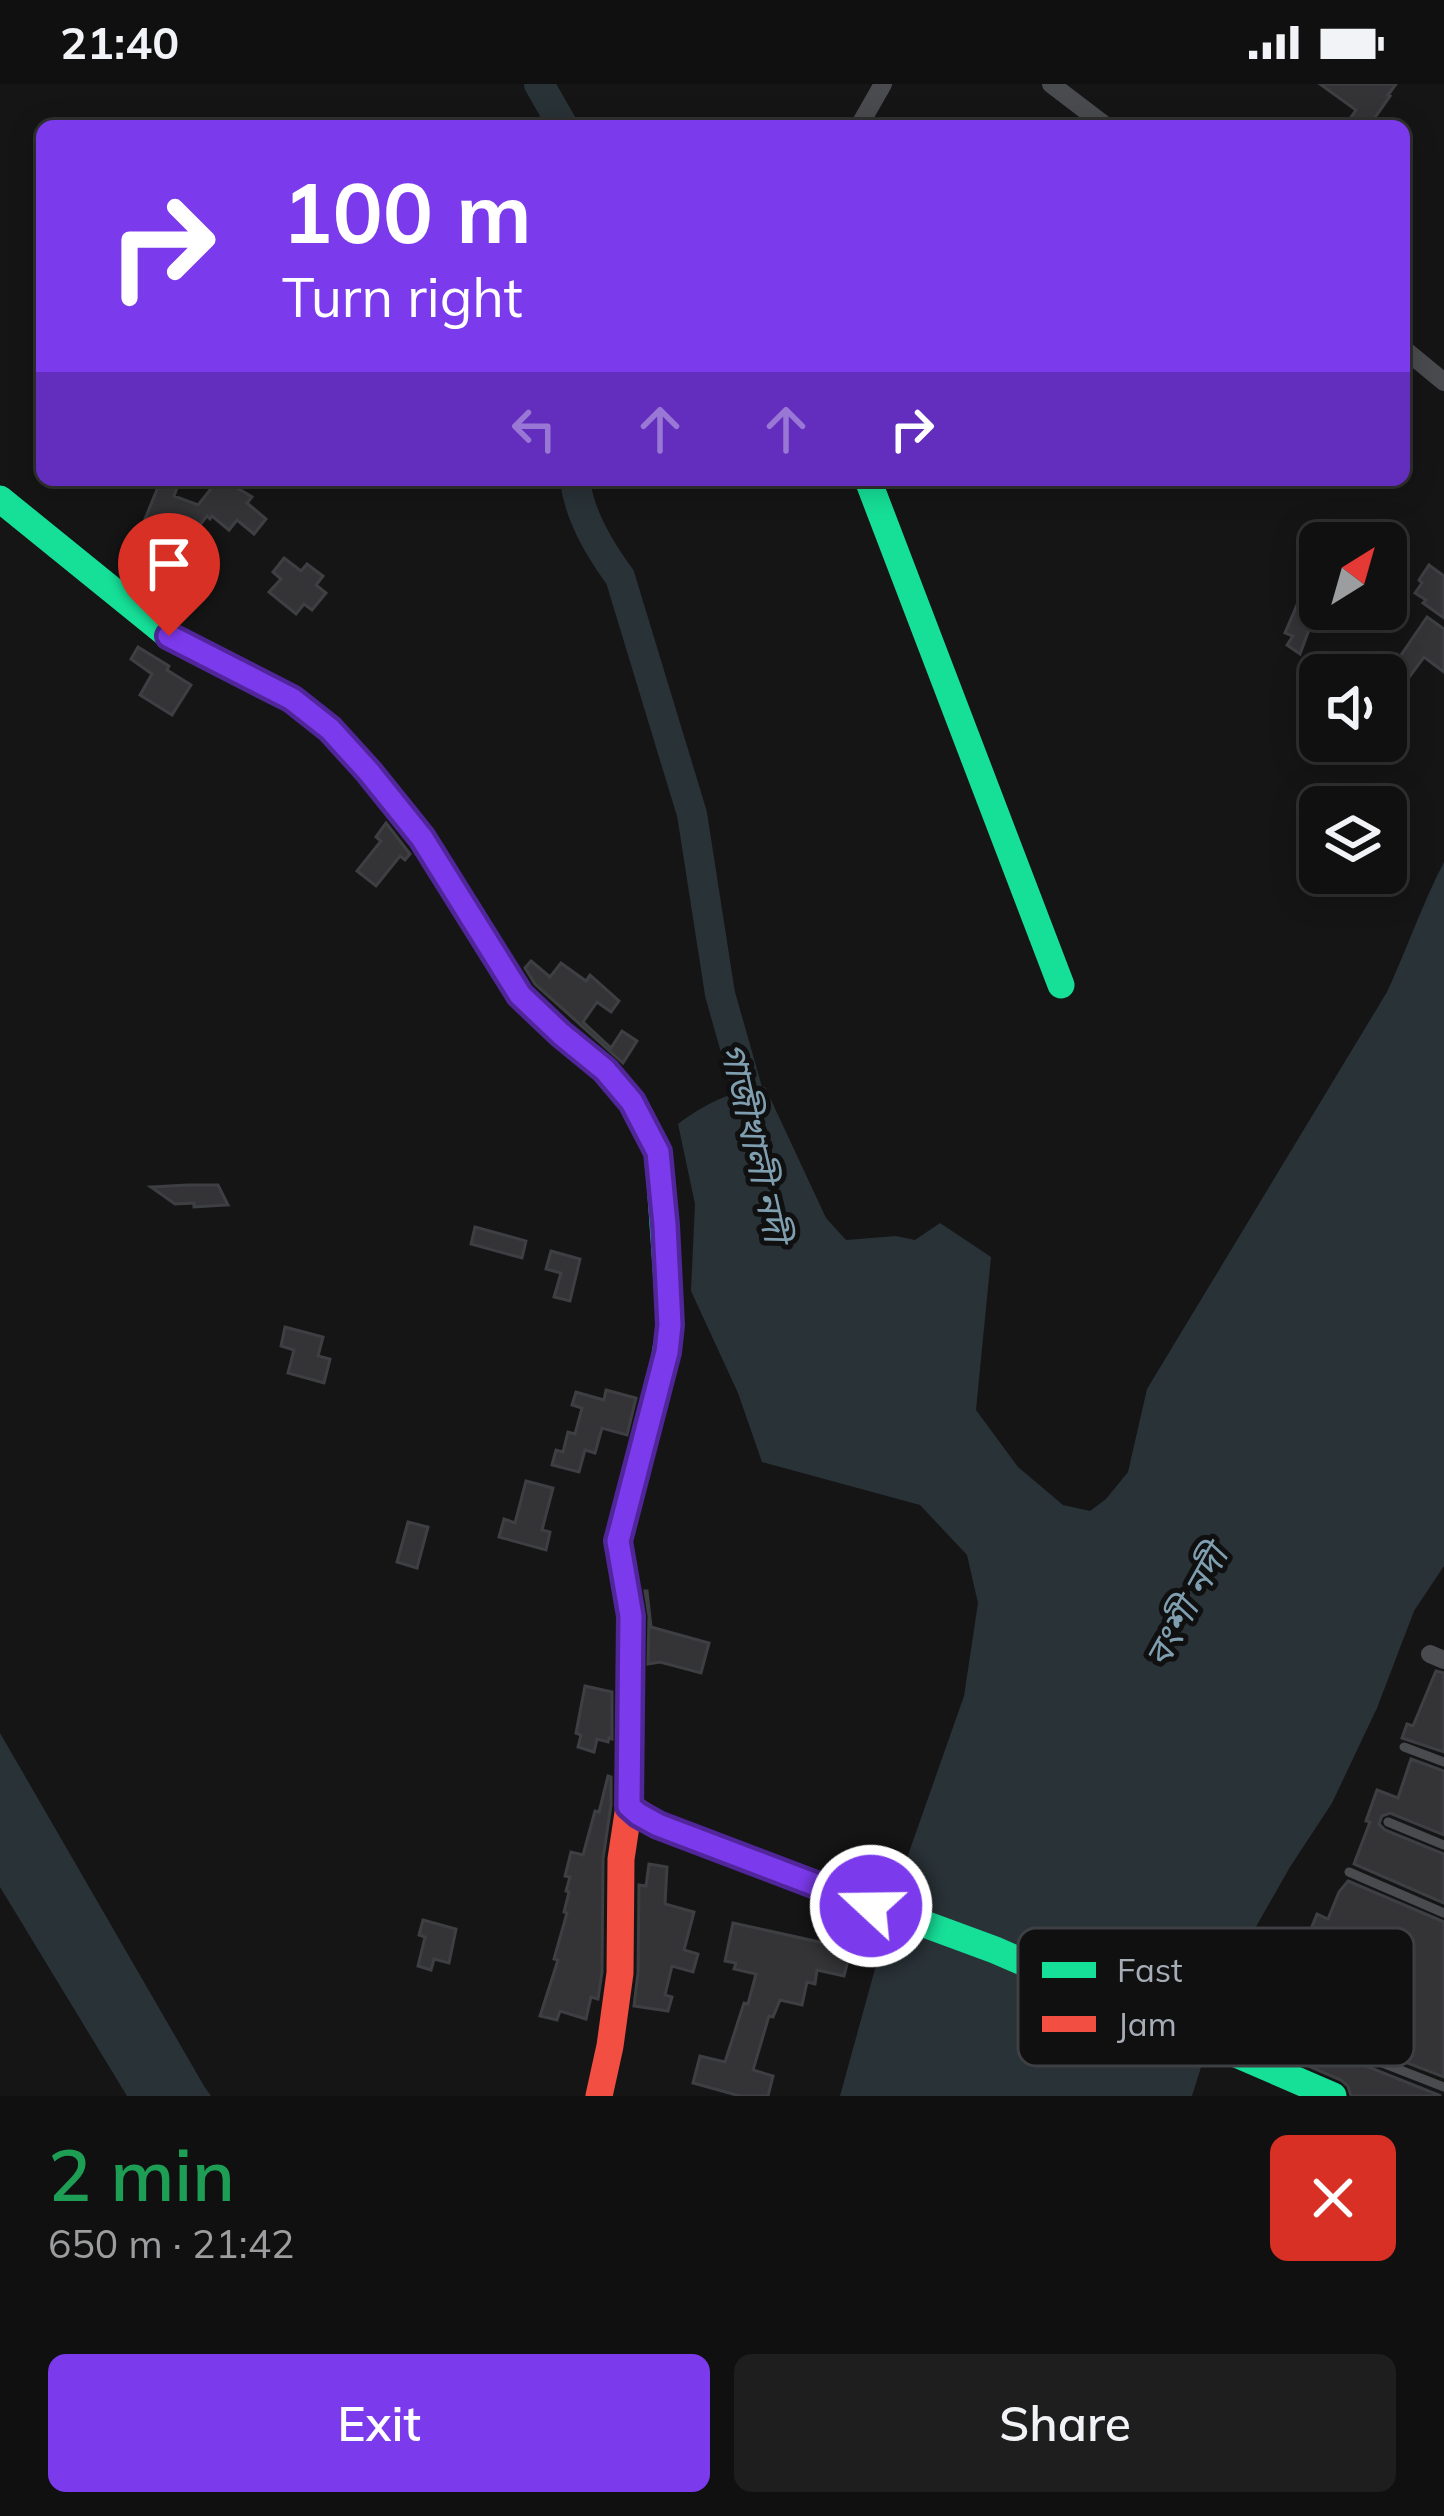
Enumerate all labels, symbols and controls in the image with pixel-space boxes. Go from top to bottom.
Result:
text: 21:40 [60,14,179,70]
text: 100 m [282,159,532,264]
icon: right [84,168,240,324]
text: Turn right [282,263,523,331]
icon: left [501,396,567,462]
icon: ahead [627,396,693,462]
icon: ahead [753,396,819,462]
icon: right [879,396,945,462]
pin [118,513,220,636]
north arrow [1299,522,1407,630]
map controls [1299,522,1407,894]
icon: arrive [136,531,202,597]
button: sound [1299,654,1407,762]
button: layers [1299,786,1407,894]
water label: গাজীখালী নদী [711,1038,802,1252]
water label: বংশী নদী [1134,1532,1240,1674]
position arrow [808,1843,934,1969]
legend [1018,1928,1414,2066]
text: Fast [1117,1949,1182,1990]
text: Jam [1117,2003,1177,2044]
text: 2 min [48,2129,235,2219]
button: close [1270,2135,1396,2261]
text: 650 m · 21:42 [48,2219,294,2268]
button: Exit [48,2354,710,2492]
button: Share [734,2354,1396,2492]

